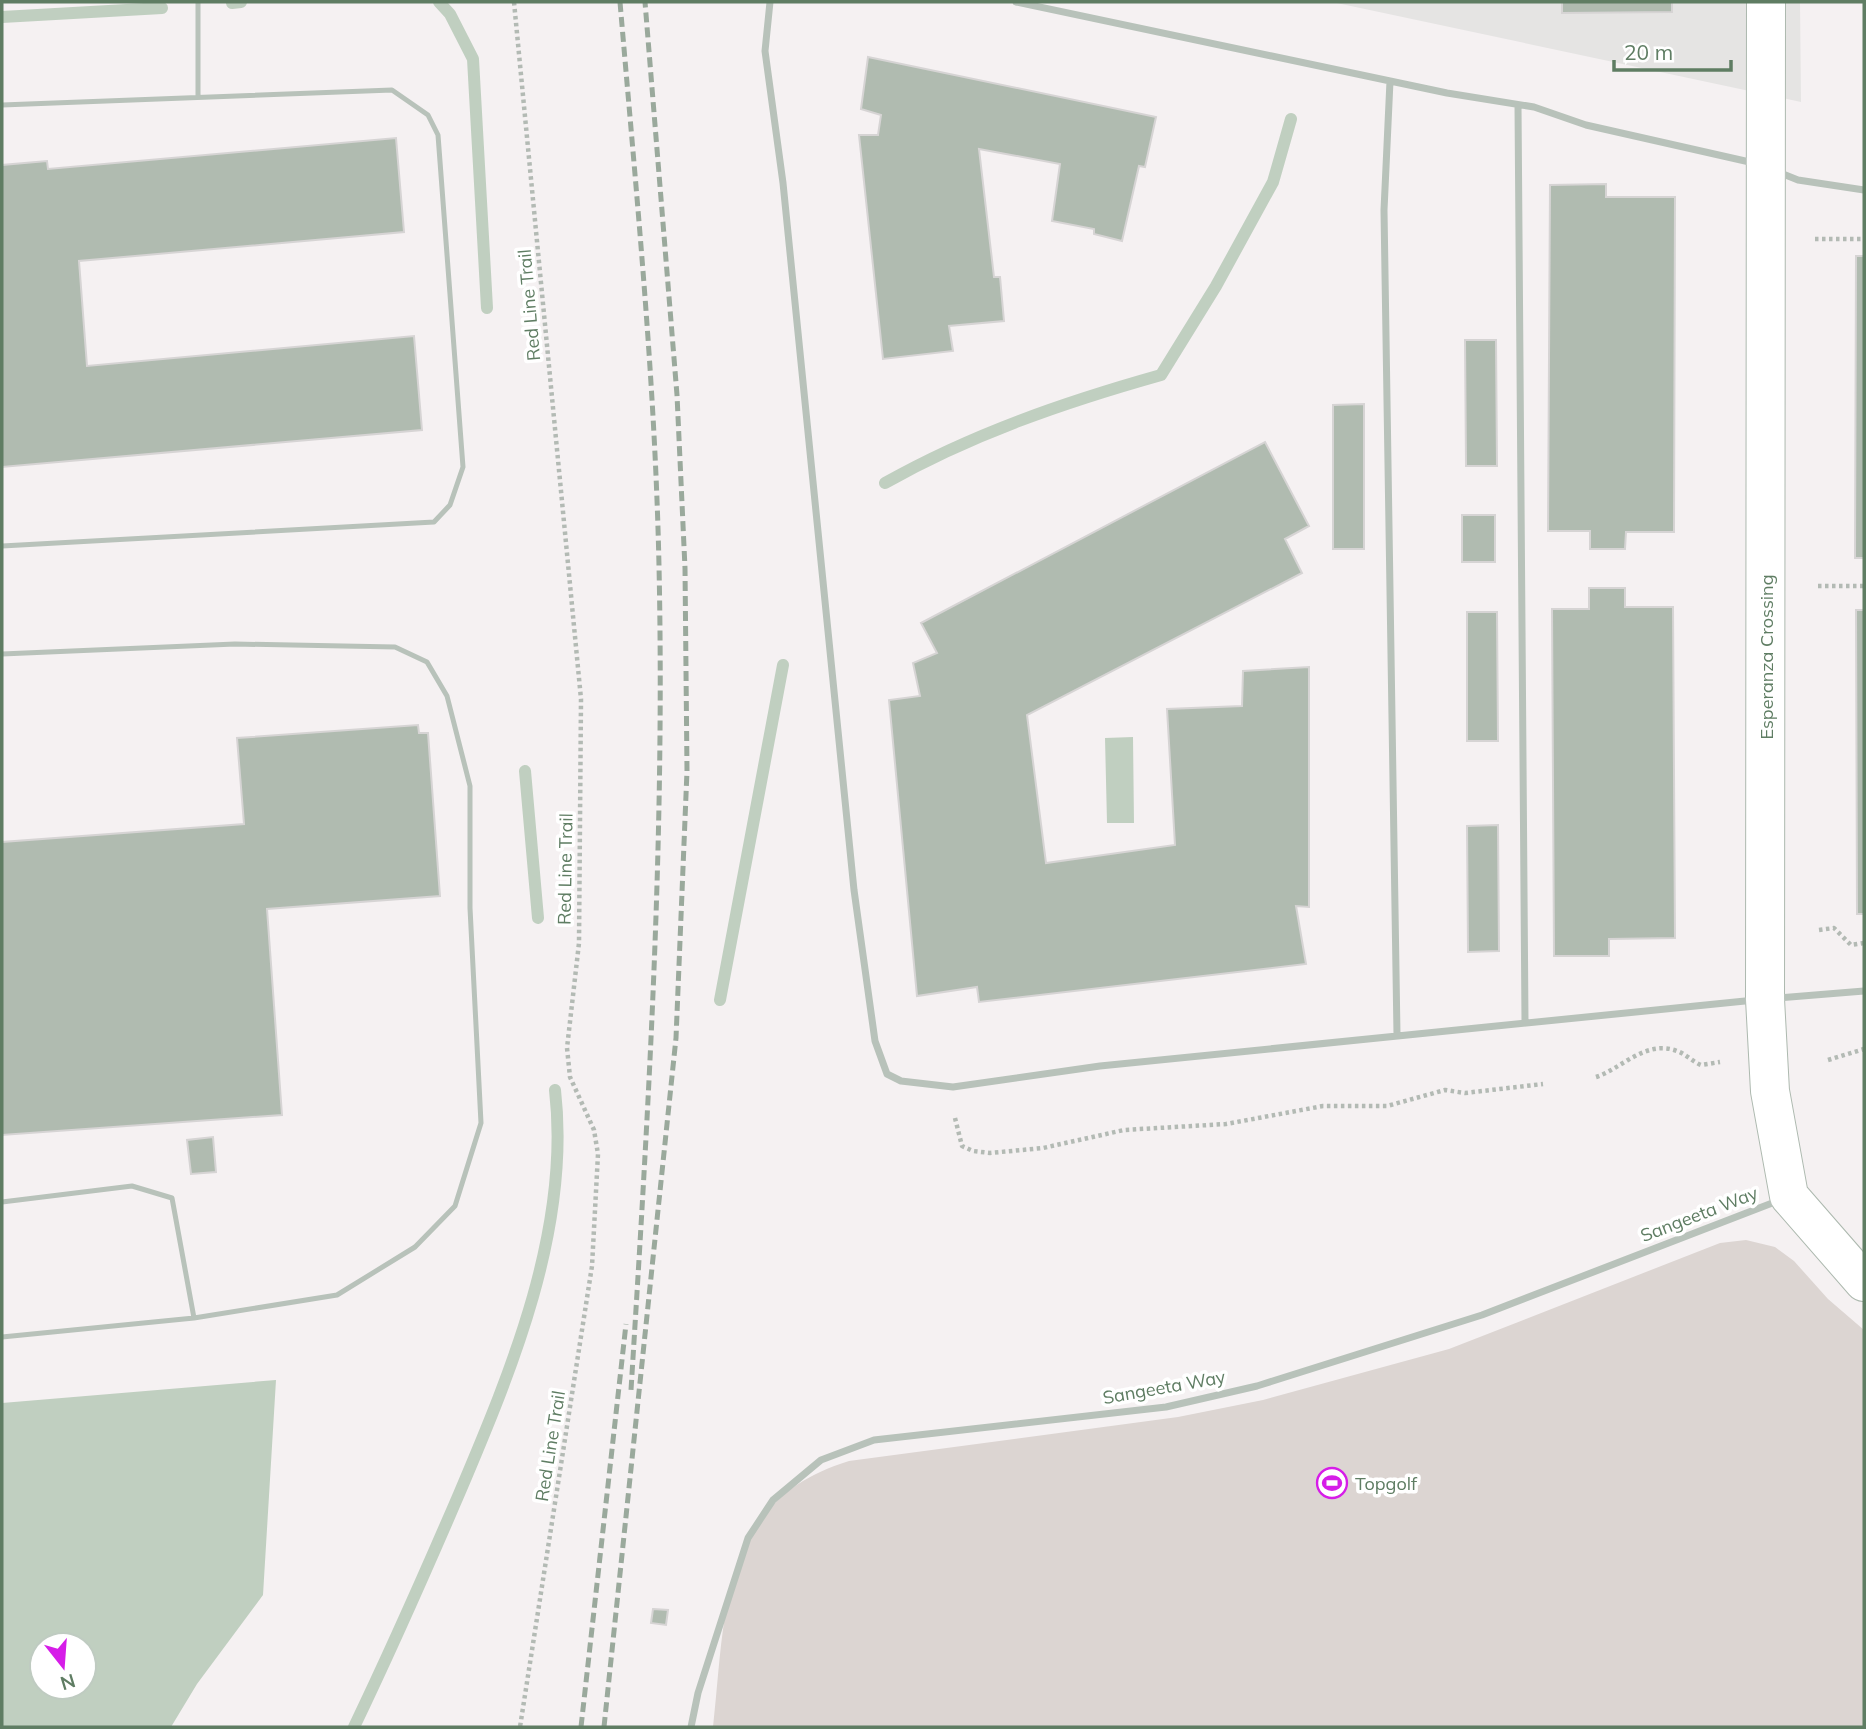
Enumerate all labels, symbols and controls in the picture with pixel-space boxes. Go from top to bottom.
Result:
scale bar [1614,28,1731,72]
text: 20 m [1624,39,1673,65]
street label: Red Line Trail [513,248,545,362]
street label: Esperanza Crossing [1755,574,1778,740]
street label: Red Line Trail [553,813,577,925]
street label: Sangeeta Way [1637,1181,1761,1247]
street label: Sangeeta Way [1101,1365,1228,1409]
street label: Red Line Trail [530,1389,570,1503]
sports icon: Topgolf [1315,1466,1349,1500]
place label: Topgolf [1355,1472,1418,1495]
north arrow [28,1631,98,1701]
text: N [58,1669,78,1696]

